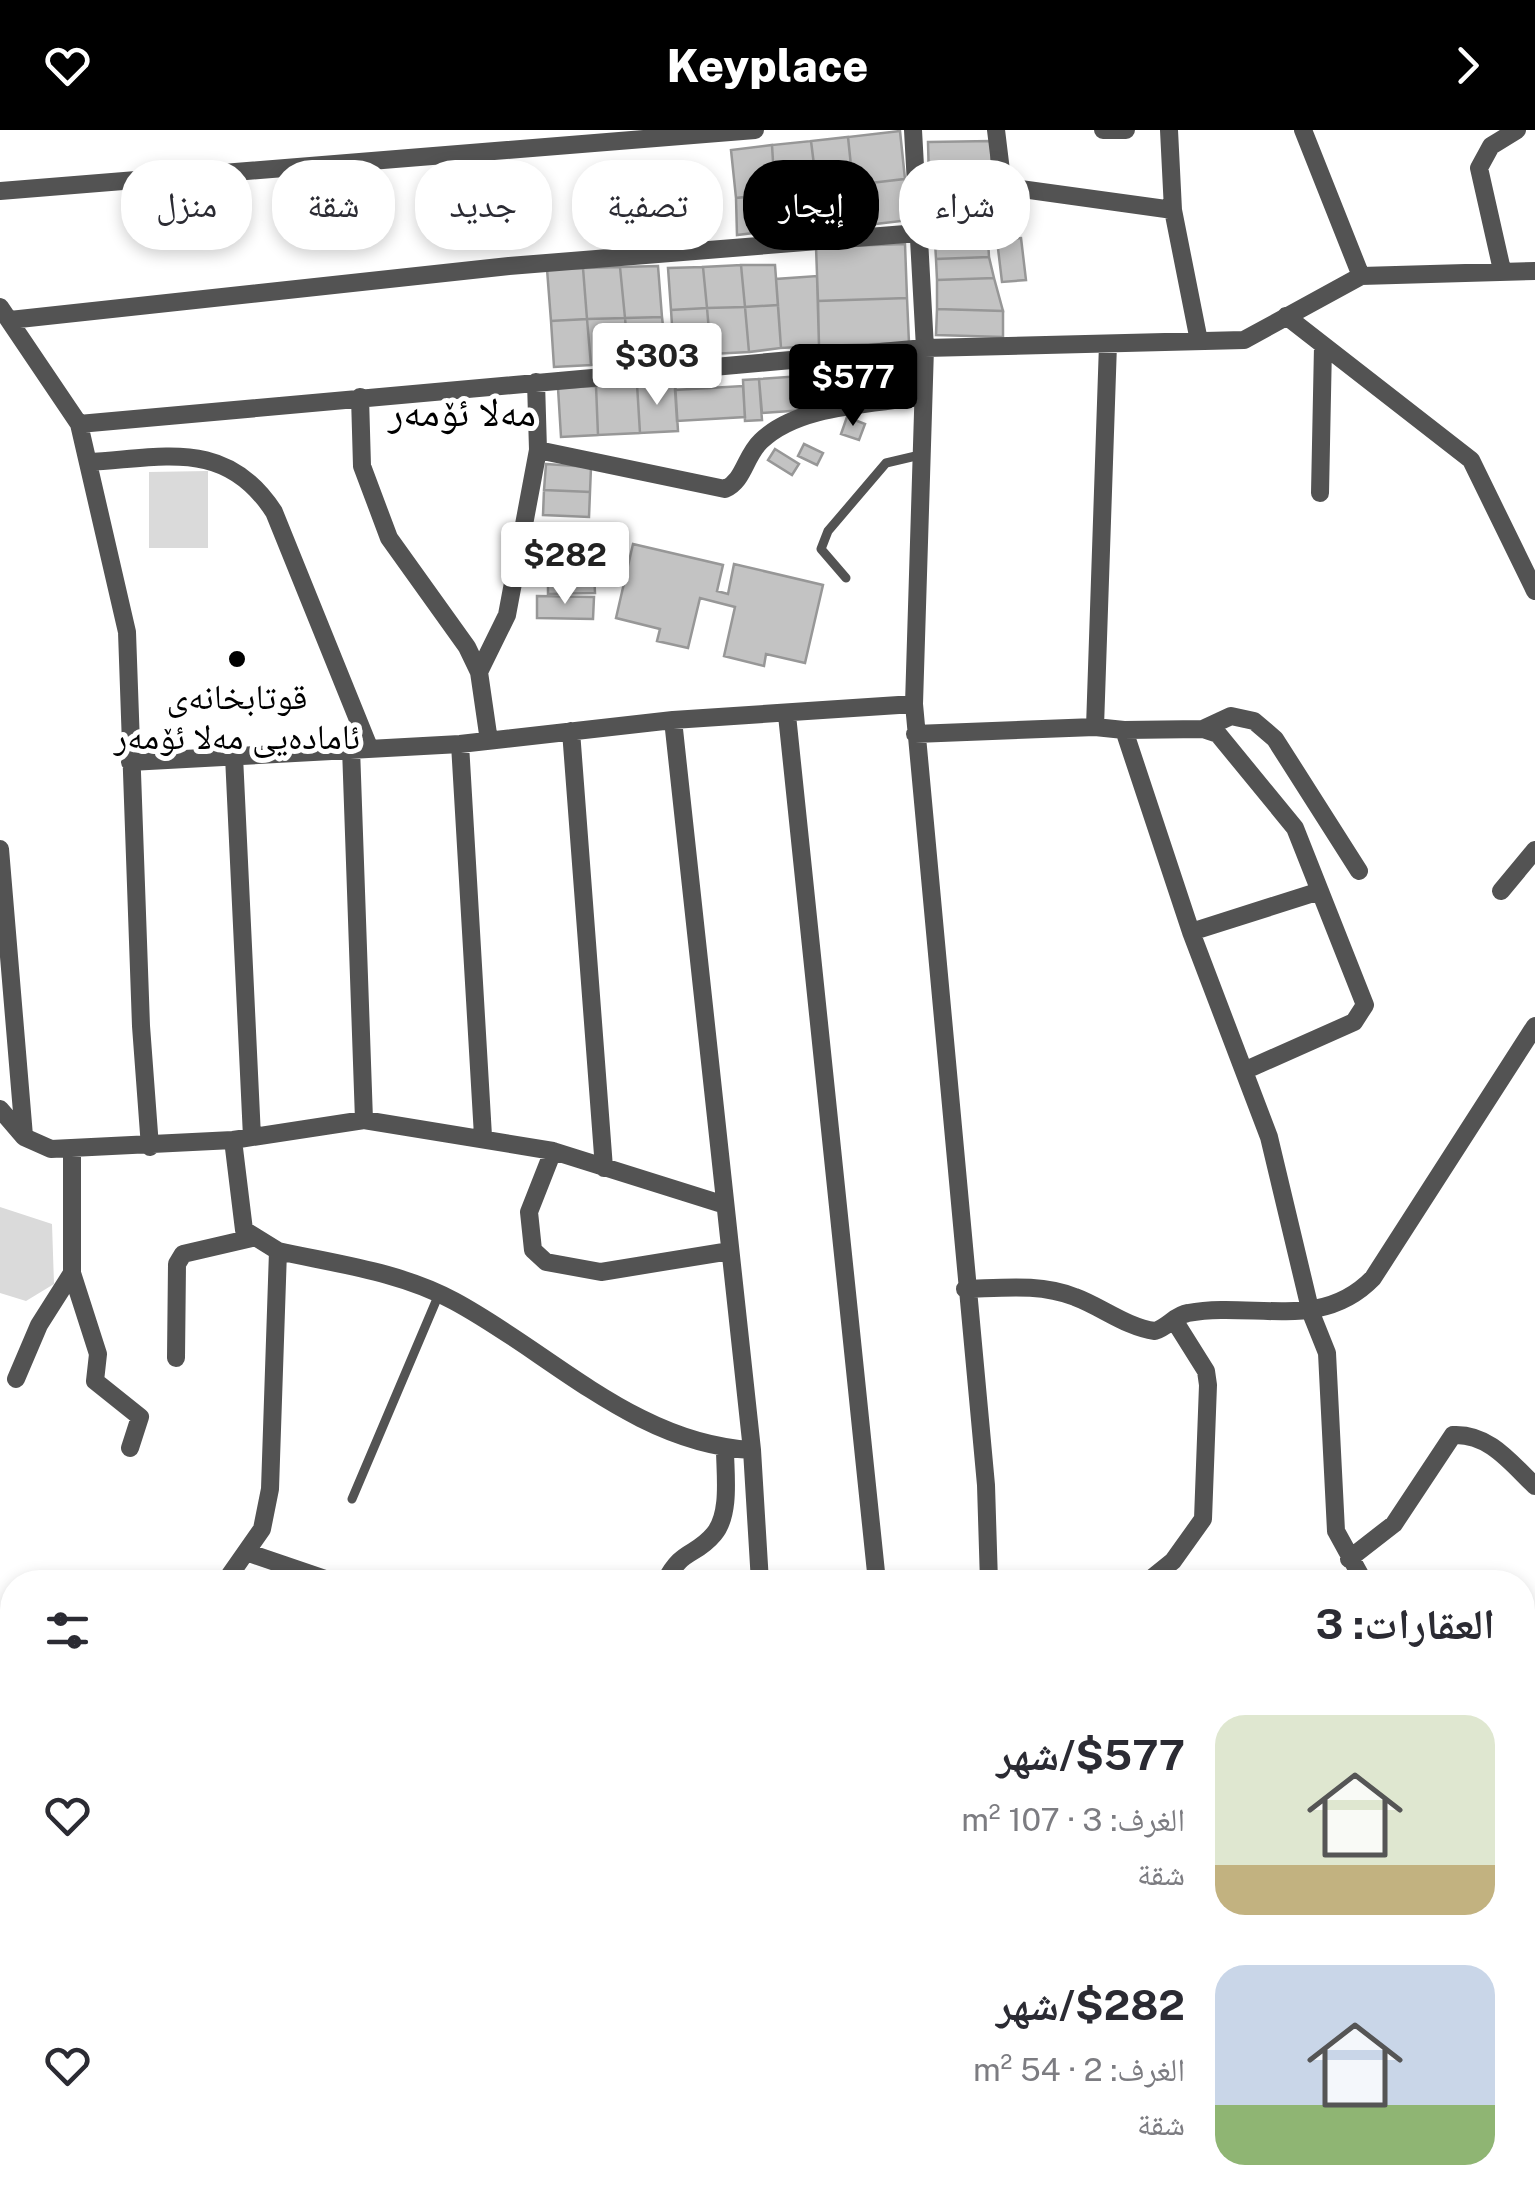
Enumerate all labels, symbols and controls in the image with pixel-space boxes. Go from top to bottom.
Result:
icon: heart [40,38,95,93]
icon: forward [1440,38,1495,93]
text: Keyplace [667,39,868,92]
chip: منزل [121,160,252,250]
chip: شقة [272,160,395,250]
chip: جديد [415,160,552,250]
chip: تصفية [572,160,723,250]
chip: إيجار [743,160,879,250]
chip: شراء [899,160,1030,250]
pin: $303 [598,323,716,408]
text: $303 [615,337,699,374]
pin: $577 [794,344,912,429]
text: $577 [811,358,895,395]
district label: مەلا ئۆمەر [387,388,536,435]
pin: $282 [506,522,624,607]
text: $282 [523,536,607,573]
marker: قوتابخانەی ئامادەیی مەلا ئۆمەر [226,648,248,670]
place label: قوتابخانەی ئامادەیی مەلا ئۆمەر [113,676,360,758]
text: العقارات: 3 [1316,1599,1495,1648]
icon: filters [40,1603,95,1658]
text: $577/شهر [997,1730,1185,1779]
icon: home [1295,1755,1415,1875]
icon: heart [40,1788,95,1843]
text: الغرف: 3 · 107 m² [961,1801,1185,1838]
text: شقة [1137,1855,1185,1892]
text: $282/شهر [996,1980,1185,2029]
icon: home [1295,2005,1415,2125]
icon: heart [40,2038,95,2093]
text: الغرف: 2 · 54 m² [973,2051,1185,2088]
text: شقة [1137,2105,1185,2142]

